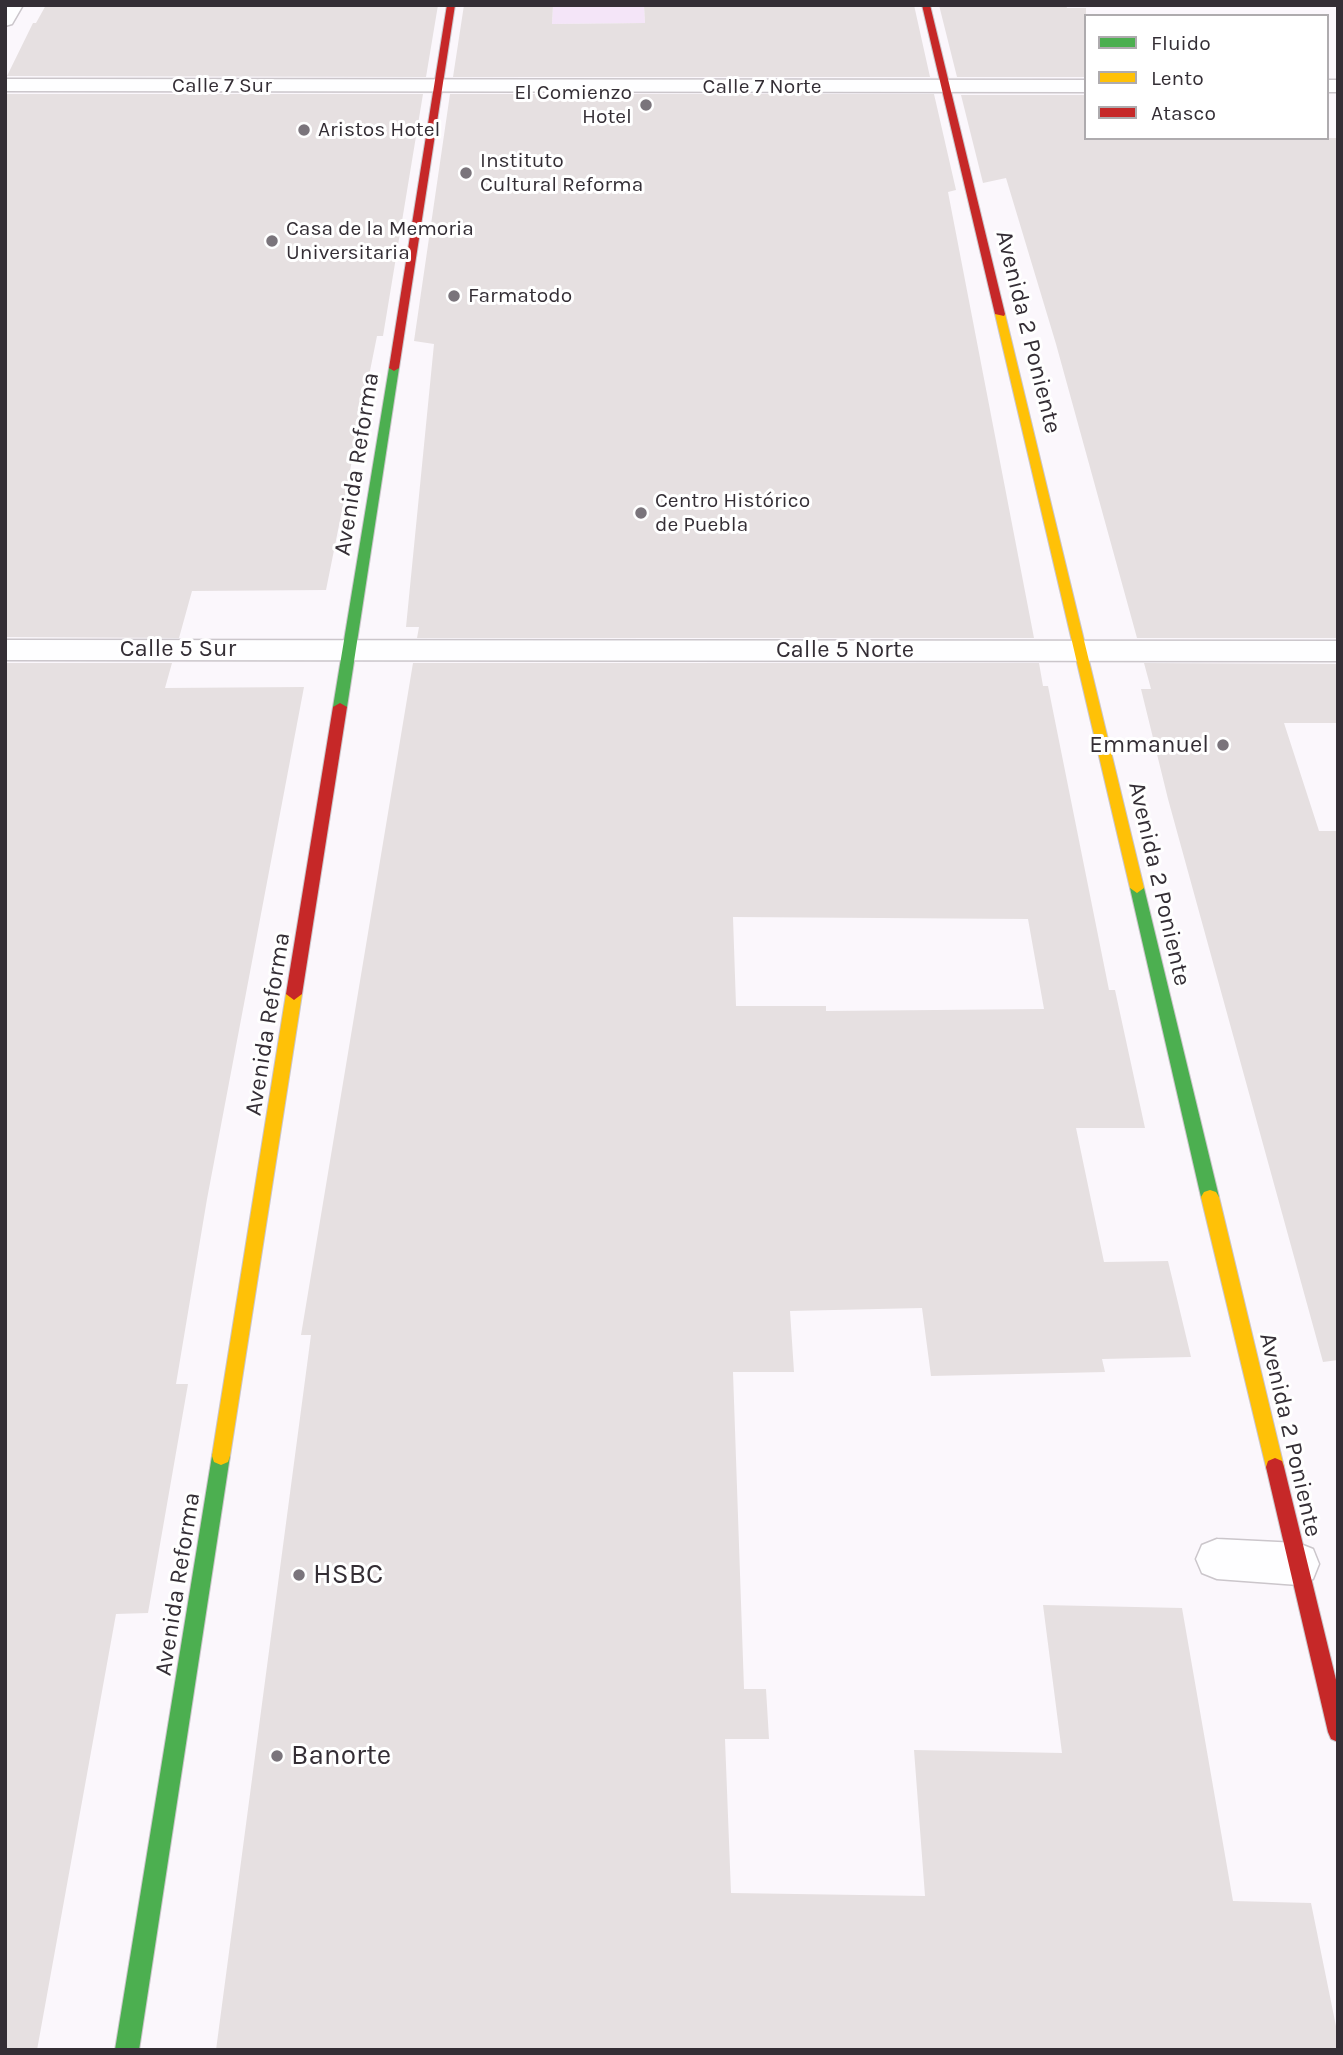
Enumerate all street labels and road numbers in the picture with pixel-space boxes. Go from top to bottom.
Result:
street label: Calle 7 Sur [172,73,272,99]
street label: Calle 7 Norte [703,74,821,100]
street label: Avenida 2 Poniente [989,228,1067,436]
street label: Avenida Reforma [328,370,386,558]
street label: Calle 5 Sur [120,635,236,663]
street label: Calle 5 Norte [776,636,914,664]
street label: Avenida 2 Poniente [1122,779,1196,989]
street label: Avenida Reforma [239,930,297,1118]
street label: Avenida 2 Poniente [1253,1330,1327,1540]
street label: Avenida Reforma [149,1490,207,1678]

